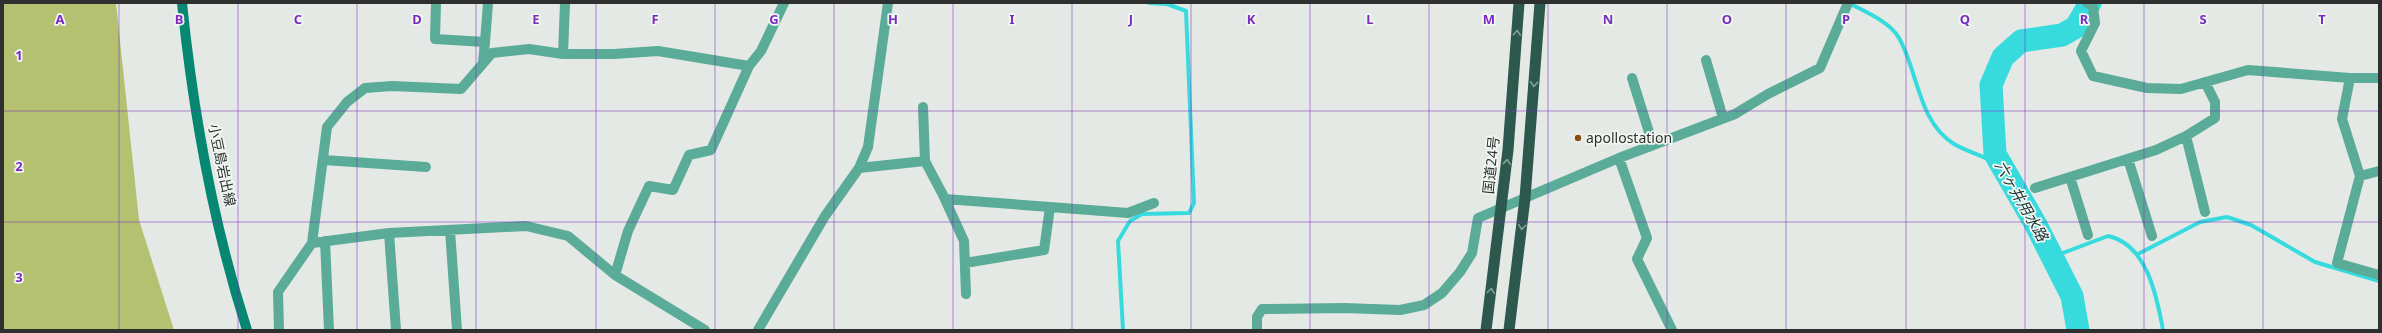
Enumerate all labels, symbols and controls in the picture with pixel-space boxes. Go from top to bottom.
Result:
text: A [56,10,65,28]
text: B [175,10,183,28]
text: C [294,10,302,28]
text: D [412,10,422,28]
text: E [532,10,540,28]
text: F [651,10,659,28]
text: G [769,10,779,28]
text: H [888,10,898,28]
text: I [1009,10,1015,28]
text: J [1128,10,1133,28]
text: K [1247,10,1256,28]
text: L [1366,10,1374,28]
text: M [1483,10,1495,28]
text: N [1603,10,1613,28]
text: O [1722,10,1732,28]
text: P [1842,10,1850,28]
text: Q [1960,10,1970,28]
text: R [2080,10,2089,28]
text: S [2199,10,2207,28]
text: T [2318,10,2326,28]
one-way arrow [1512,30,1521,36]
text: 1 [15,46,23,64]
one-way arrow [1529,81,1538,87]
street label: 小豆島岩出線 [204,122,241,208]
place label: apollostation [1586,128,1672,147]
marker: apollostation [1573,133,1583,143]
street label: 国道24号 [1478,135,1503,195]
text: 2 [15,157,23,175]
water label: 六ヶ井用水路 [1991,157,2054,246]
one-way arrow [1502,159,1511,165]
one-way arrow [1518,224,1527,230]
text: 3 [15,268,23,286]
one-way arrow [1486,288,1495,294]

